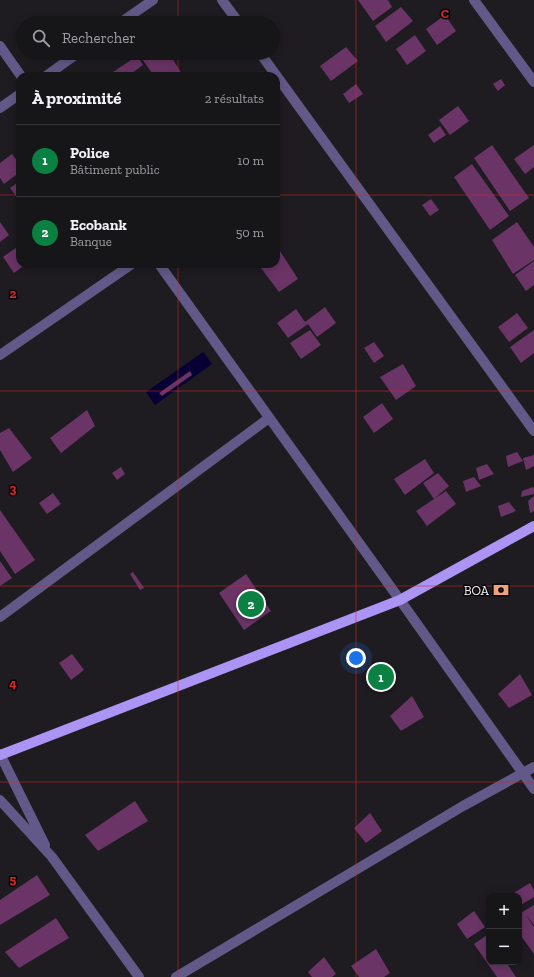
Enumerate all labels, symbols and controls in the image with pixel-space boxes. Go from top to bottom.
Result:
text: C [441,6,449,21]
search box [16,16,280,60]
icon: search [30,27,52,49]
text: Rechercher [62,29,136,47]
text: À proximité [32,88,121,108]
text: 2 résultats [205,91,264,106]
text: Police [70,144,110,162]
text: 1 [42,153,48,168]
text: 10 m [237,153,264,168]
text: Bâtiment public [70,162,160,177]
text: Ecobank [70,216,127,234]
text: 2 [42,225,48,240]
text: 50 m [236,225,264,240]
text: Banque [70,234,112,249]
text: 2 [10,286,17,301]
text: 3 [10,481,17,496]
bank icon: BOA [492,581,510,599]
place label: BOA [464,583,490,598]
pin: 2 [238,589,264,619]
your location [346,648,366,668]
pin: 1 [368,662,394,692]
text: 4 [9,676,17,691]
text: 5 [10,872,17,887]
map controls [486,893,522,965]
button: + [486,893,522,929]
button: − [486,929,522,965]

